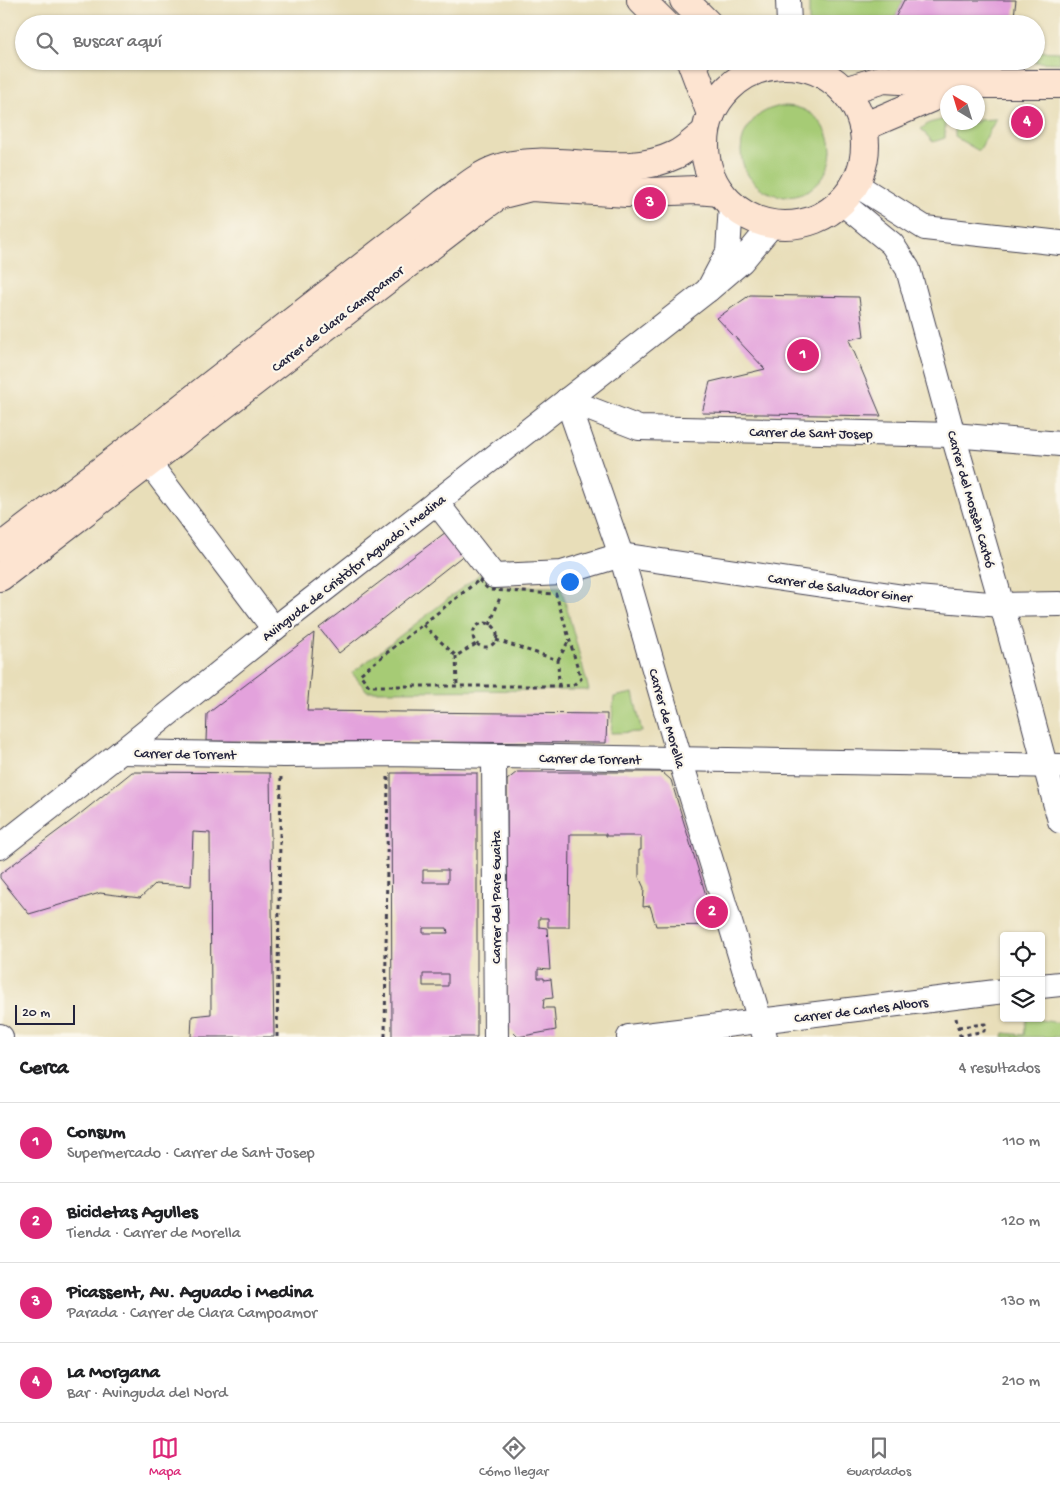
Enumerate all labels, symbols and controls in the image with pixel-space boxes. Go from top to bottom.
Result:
search box [15,15,1045,70]
icon: search [33,29,61,57]
text: Buscar aquí [73,31,162,54]
north arrow [940,85,985,130]
pin: 4 [1011,103,1043,141]
pin: 3 [634,184,666,222]
street label: Carrer de Clara Campoamor [269,262,409,377]
pin: 1 [787,336,819,374]
street label: Carrer de Sant Josep [749,425,873,444]
street label: Carrer del Mossèn Carbó [942,429,997,570]
street label: Avinguda de Cristòfor Aguado i Medina [259,491,451,646]
your location [557,569,583,595]
street label: Carrer de Salvador Giner [767,571,914,608]
street label: Carrer de Morella [643,667,688,772]
street label: Carrer de Torrent [134,746,237,765]
street label: Carrer de Torrent [539,751,642,770]
street label: Carrer del Pare Guaita [489,829,506,964]
pin: 2 [696,893,728,931]
map controls [1000,932,1045,1022]
button: locate [1000,932,1045,977]
button: layers [1000,977,1045,1022]
street label: Carrer de Carles Albors [793,995,930,1028]
scale bar [15,1002,75,1025]
text: 20 m [22,1005,50,1022]
text: Cerca [20,1057,68,1082]
text: 4 resultados [959,1060,1040,1079]
text: Consum [67,1122,126,1145]
text: 1 [33,1133,39,1152]
text: 110 m [1003,1133,1040,1152]
text: Supermercado · Carrer de Sant Josep [67,1145,315,1164]
text: Bicicletas Agulles [67,1202,198,1225]
text: 2 [32,1213,40,1232]
text: 120 m [1001,1213,1040,1232]
text: Tienda · Carrer de Morella [67,1225,241,1244]
text: Picassent, Av. Aguado i Medina [67,1282,313,1305]
text: 3 [32,1293,40,1312]
text: 130 m [1001,1293,1040,1312]
text: Parada · Carrer de Clara Campoamor [67,1305,317,1324]
text: La Morgana [67,1362,160,1385]
text: 4 [32,1373,40,1392]
text: 210 m [1001,1373,1040,1392]
text: Bar · Avinguda del Nord [67,1385,227,1404]
tab: Mapa [149,1434,181,1481]
tab: Cómo llegar [479,1434,548,1481]
tab: Guardados [846,1434,911,1481]

